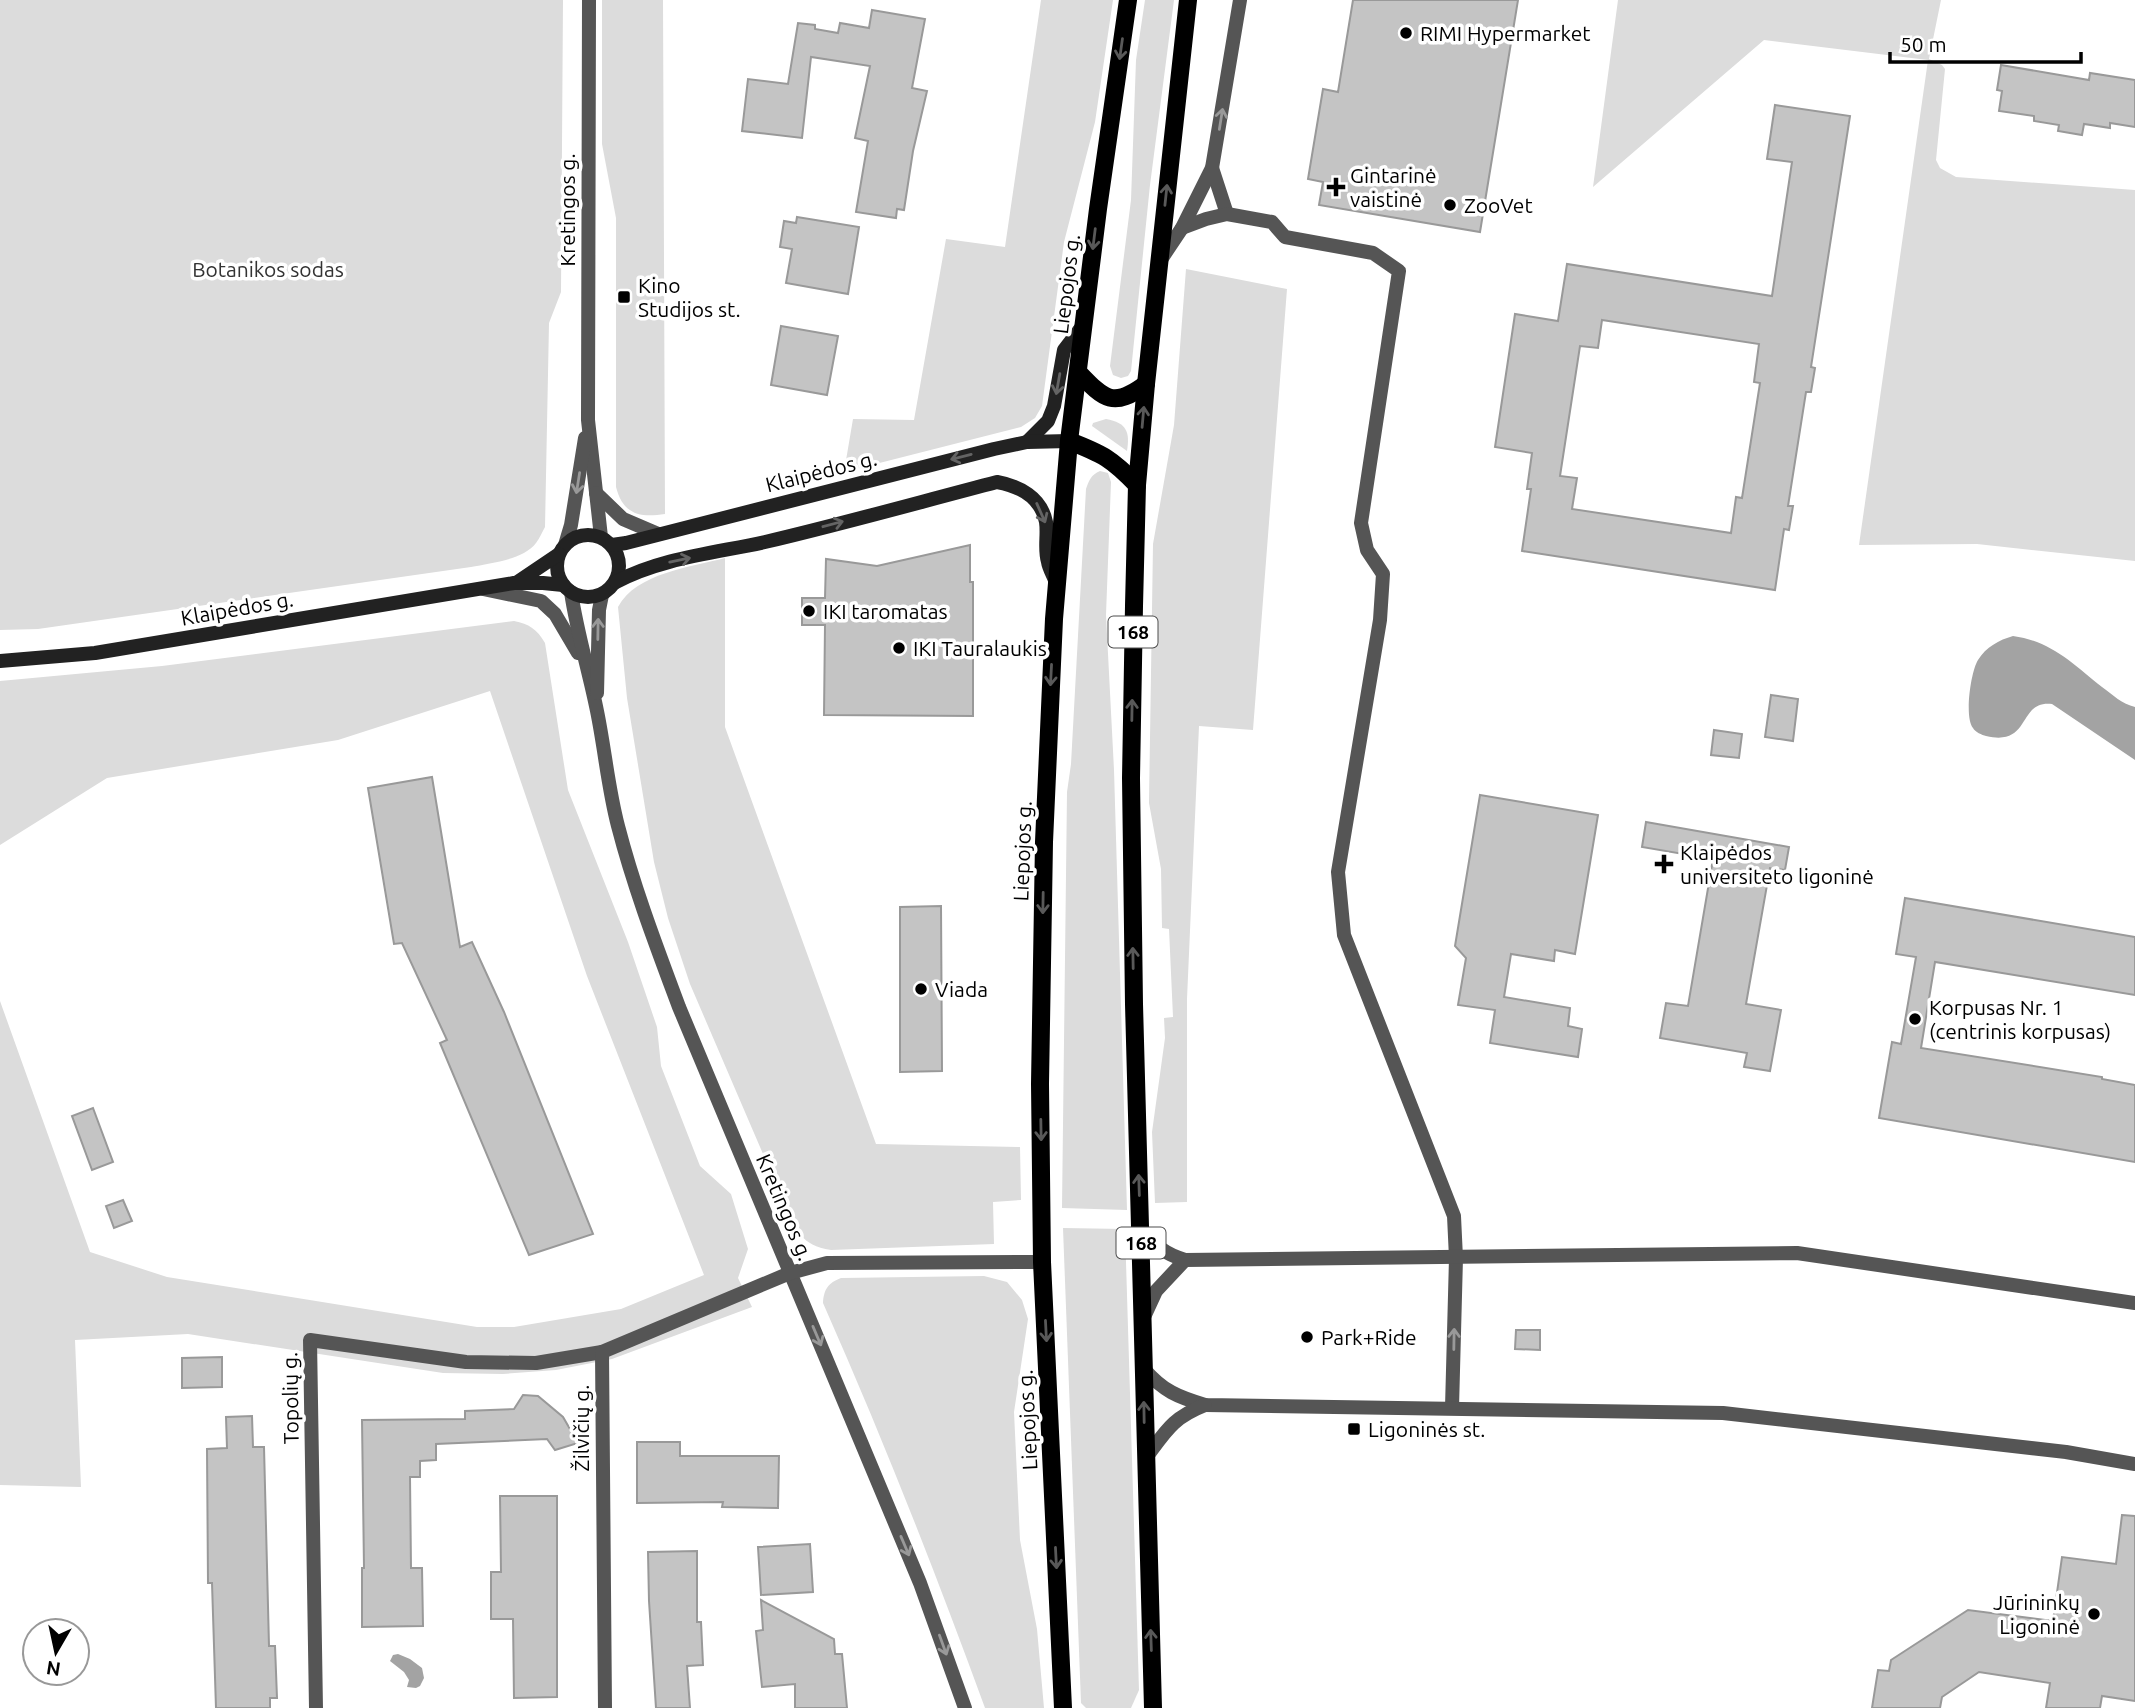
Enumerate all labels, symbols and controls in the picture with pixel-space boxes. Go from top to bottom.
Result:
place label: RIMI Hypermarket [1420,21,1590,45]
scale bar [1890,21,2081,65]
marker: RIMI Hypermarket [1398,25,1414,41]
text: 50 m [1900,32,1947,56]
one-way arrow [1114,37,1127,60]
one-way arrow [1215,108,1228,131]
street label: Kretingos g. [555,153,579,267]
place label: Gintarinė vaistinė [1350,163,1437,211]
marker: Gintarinė vaistinė [1328,179,1344,195]
one-way arrow [1160,184,1173,206]
place label: ZooVet [1464,193,1533,217]
marker: ZooVet [1442,197,1458,213]
one-way arrow [1088,227,1101,250]
street label: Liepojos g. [1048,233,1084,335]
park label: Botanikos sodas [192,257,344,281]
place label: Kino Studijos st. [638,273,741,321]
marker: Kino Studijos st. [616,289,632,305]
one-way arrow [1051,372,1064,395]
one-way arrow [1137,407,1150,429]
street label: Klaipėdos g. [763,446,879,496]
one-way arrow [950,451,973,464]
one-way arrow [571,471,584,494]
one-way arrow [1035,502,1048,523]
one-way arrow [821,517,844,530]
one-way arrow [668,553,691,567]
street label: Klaipėdos g. [179,586,295,630]
place label: IKI taromatas [823,599,948,623]
marker: IKI taromatas [801,603,817,619]
one-way arrow [592,617,605,640]
road number: 168 [1108,617,1158,648]
place label: IKI Tauralaukis [913,636,1047,660]
marker: IKI Tauralaukis [891,640,907,656]
one-way arrow [1045,664,1058,687]
one-way arrow [1125,699,1139,722]
street label: Liepojos g. [1008,800,1036,902]
place label: Klaipėdos universiteto ligoninė [1680,840,1874,888]
marker: Klaipėdos universiteto ligoninė [1654,854,1674,874]
one-way arrow [1036,891,1049,914]
one-way arrow [1126,946,1140,969]
place label: Viada [935,977,988,1001]
marker: Viada [913,981,929,997]
place label: Korpusas Nr. 1 (centrinis korpusas) [1929,995,2111,1043]
marker: Korpusas Nr. 1 (centrinis korpusas) [1907,1011,1923,1027]
one-way arrow [1034,1119,1048,1142]
street label: Kretingos g. [752,1150,818,1264]
one-way arrow [1133,1174,1146,1197]
road number: 168 [1116,1228,1166,1259]
one-way arrow [1039,1319,1052,1342]
one-way arrow [811,1325,824,1346]
place label: Park+Ride [1321,1325,1417,1349]
one-way arrow [1447,1328,1461,1351]
marker: Park+Ride [1299,1329,1315,1345]
street label: Topolių g. [277,1352,303,1444]
street label: Liepojos g. [1012,1369,1042,1471]
street label: Žilvičių g. [569,1385,593,1471]
one-way arrow [1138,1401,1151,1424]
place label: Ligoninės st. [1368,1417,1486,1441]
marker: Ligoninės st. [1346,1421,1362,1437]
one-way arrow [899,1535,912,1556]
one-way arrow [1050,1546,1063,1569]
place label: Jūrininkų Ligoninė [1993,1590,2080,1638]
marker: Jūrininkų Ligoninė [2086,1606,2102,1622]
north arrow [21,1617,91,1687]
one-way arrow [1144,1629,1157,1652]
one-way arrow [938,1634,950,1656]
text: N [45,1657,62,1681]

